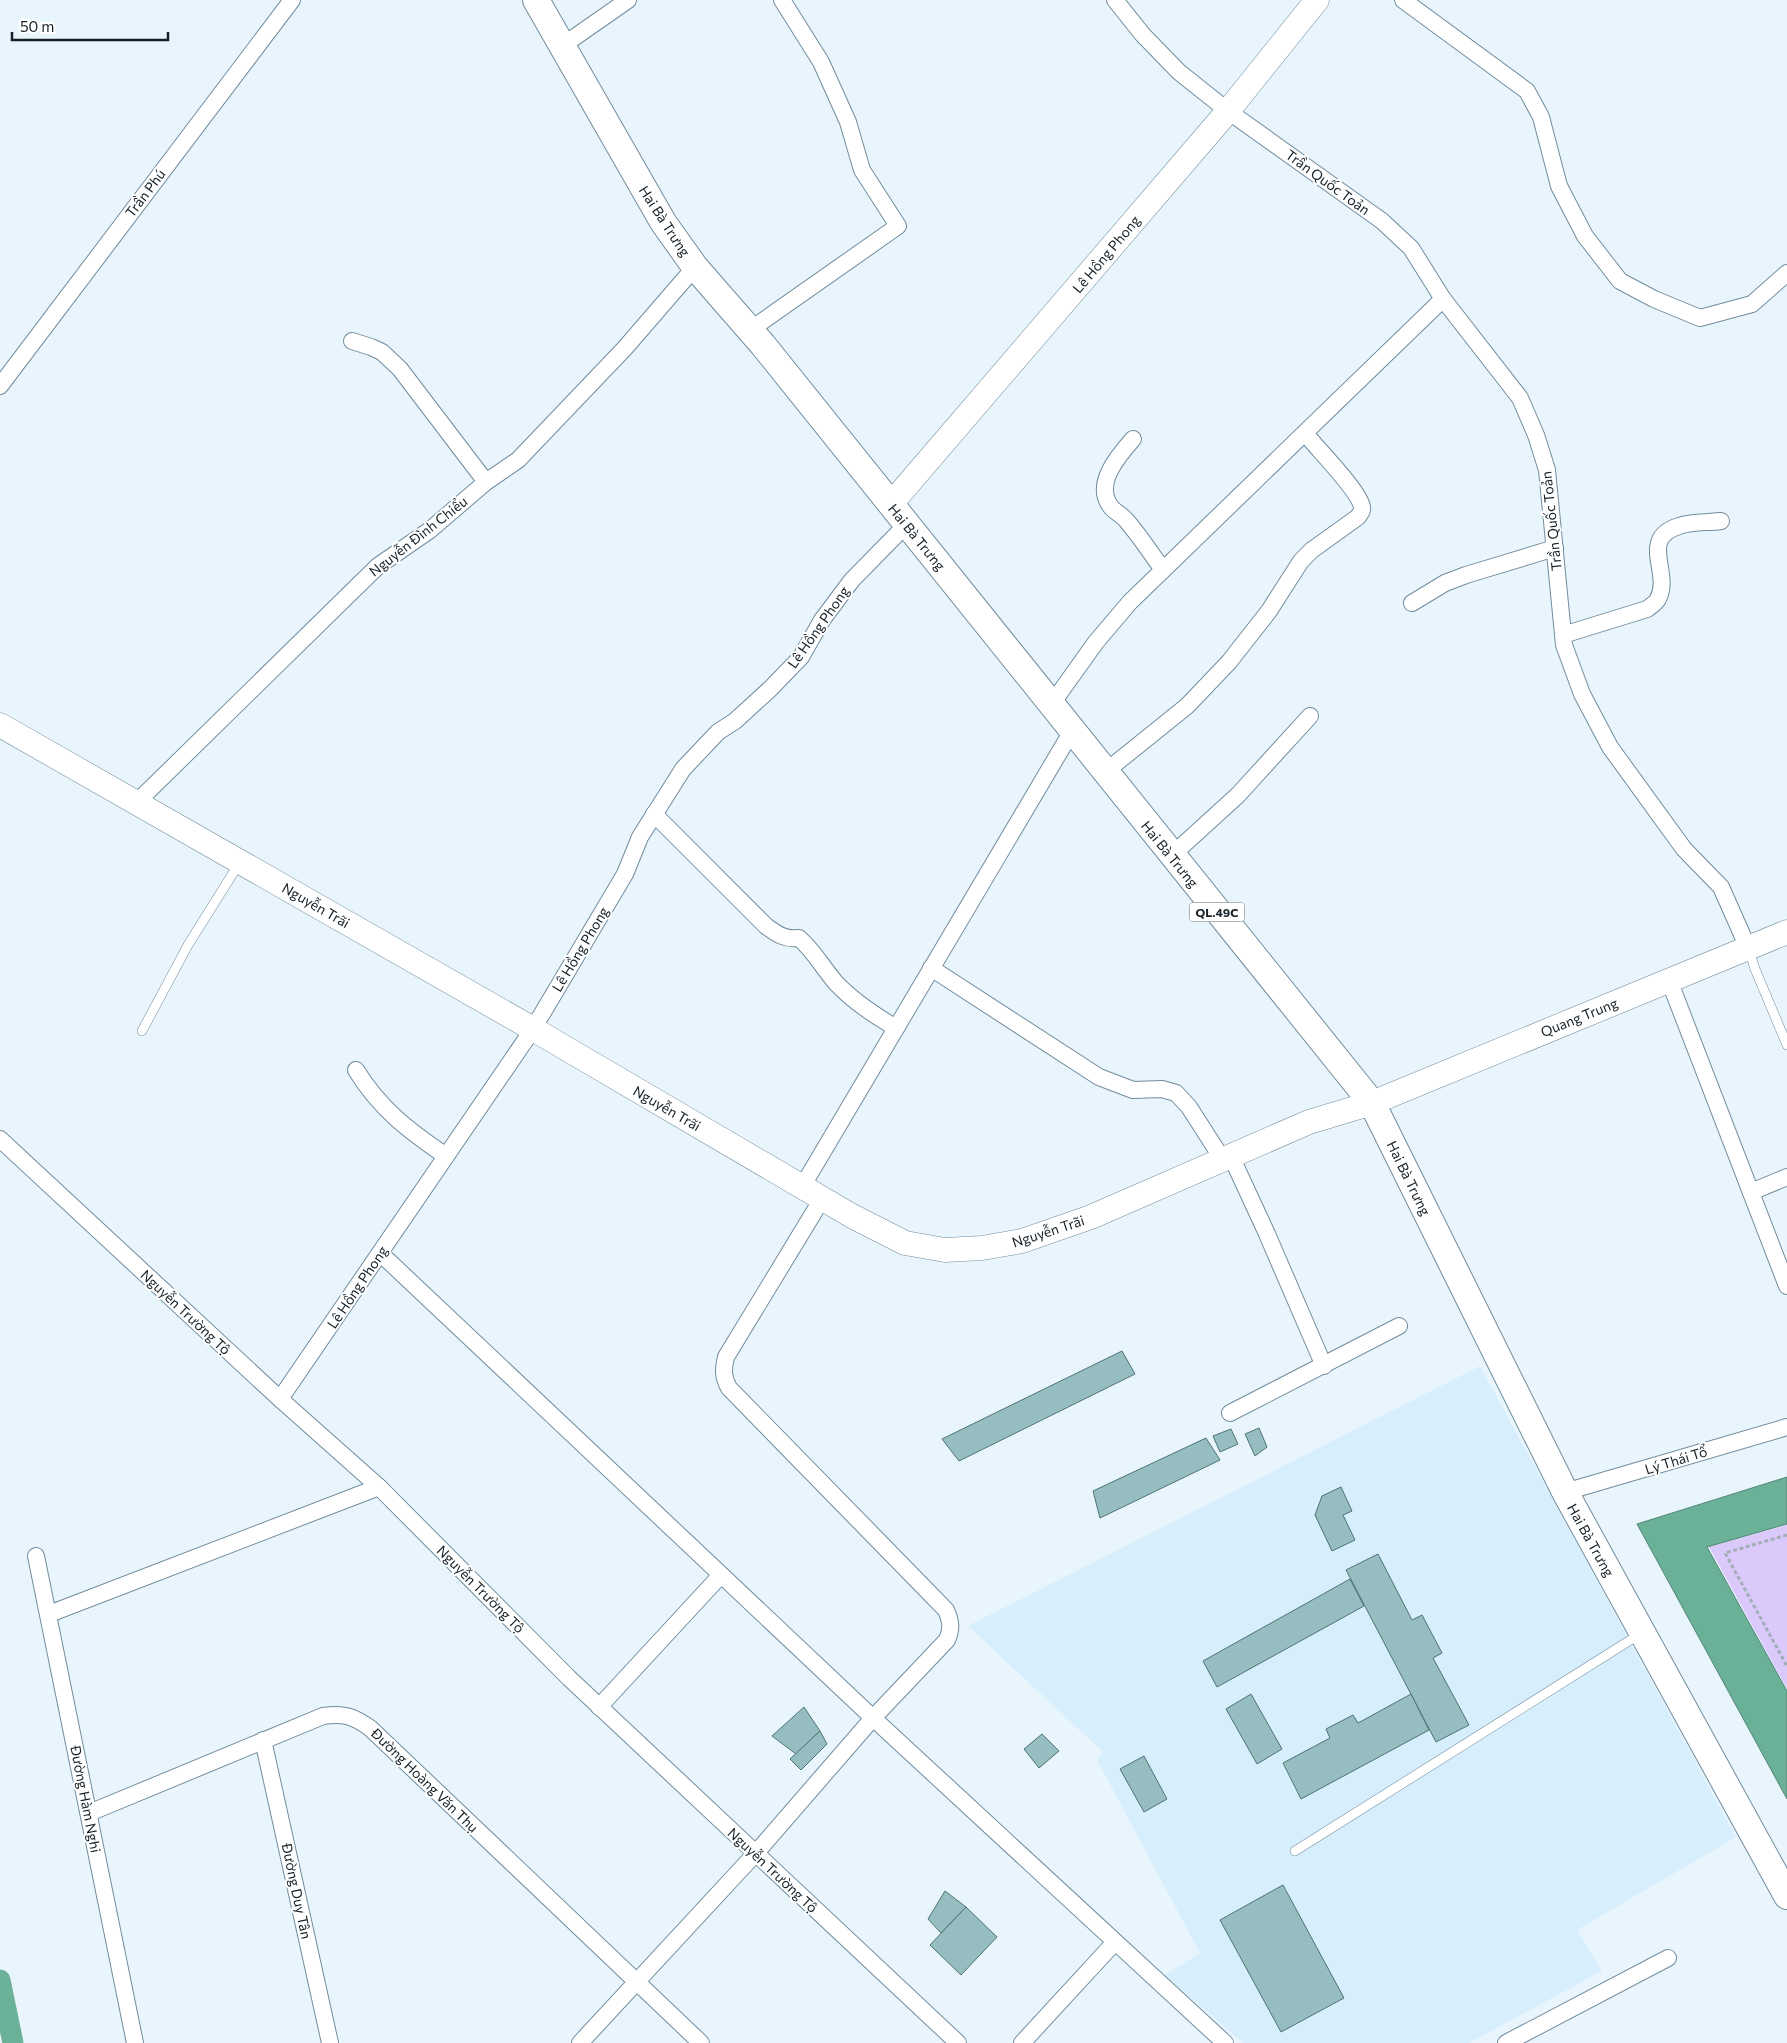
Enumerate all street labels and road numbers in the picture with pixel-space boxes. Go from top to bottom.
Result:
street label: Trần Quốc Toản [1283,146,1373,218]
street label: Trần Phú [121,166,169,220]
street label: Hai Bà Trưng [636,182,694,260]
street label: Lê Hồng Phong [1069,211,1144,296]
street label: Trần Quốc Toản [1537,470,1565,572]
street label: Nguyễn Đình Chiểu [365,492,471,580]
street label: Hai Bà Trưng [885,500,949,574]
street label: Lê Hồng Phong [784,582,853,671]
street label: Hai Bà Trưng [1138,817,1202,891]
street label: Nguyễn Trãi [279,879,353,931]
road number: QL.49C [1190,902,1244,922]
street label: Lê Hồng Phong [548,903,612,995]
street label: Quang Trung [1538,994,1620,1040]
street label: Nguyễn Trãi [630,1082,704,1134]
street label: Hai Bà Trưng [1384,1138,1435,1218]
street label: Nguyễn Trãi [1010,1211,1086,1251]
street label: Lê Hồng Phong [323,1242,391,1332]
street label: Nguyễn Trường Tộ [138,1266,234,1358]
street label: Lý Thái Tổ [1643,1442,1710,1478]
street label: Hai Bà Trưng [1564,1500,1618,1580]
street label: Nguyễn Trường Tộ [434,1542,528,1636]
street label: Đường Hoàng Văn Thụ [367,1724,482,1836]
street label: Đường Hàm Nghi [67,1743,105,1854]
street label: Nguyễn Trường Tộ [725,1824,821,1916]
street label: Đường Duy Tân [278,1841,315,1940]

